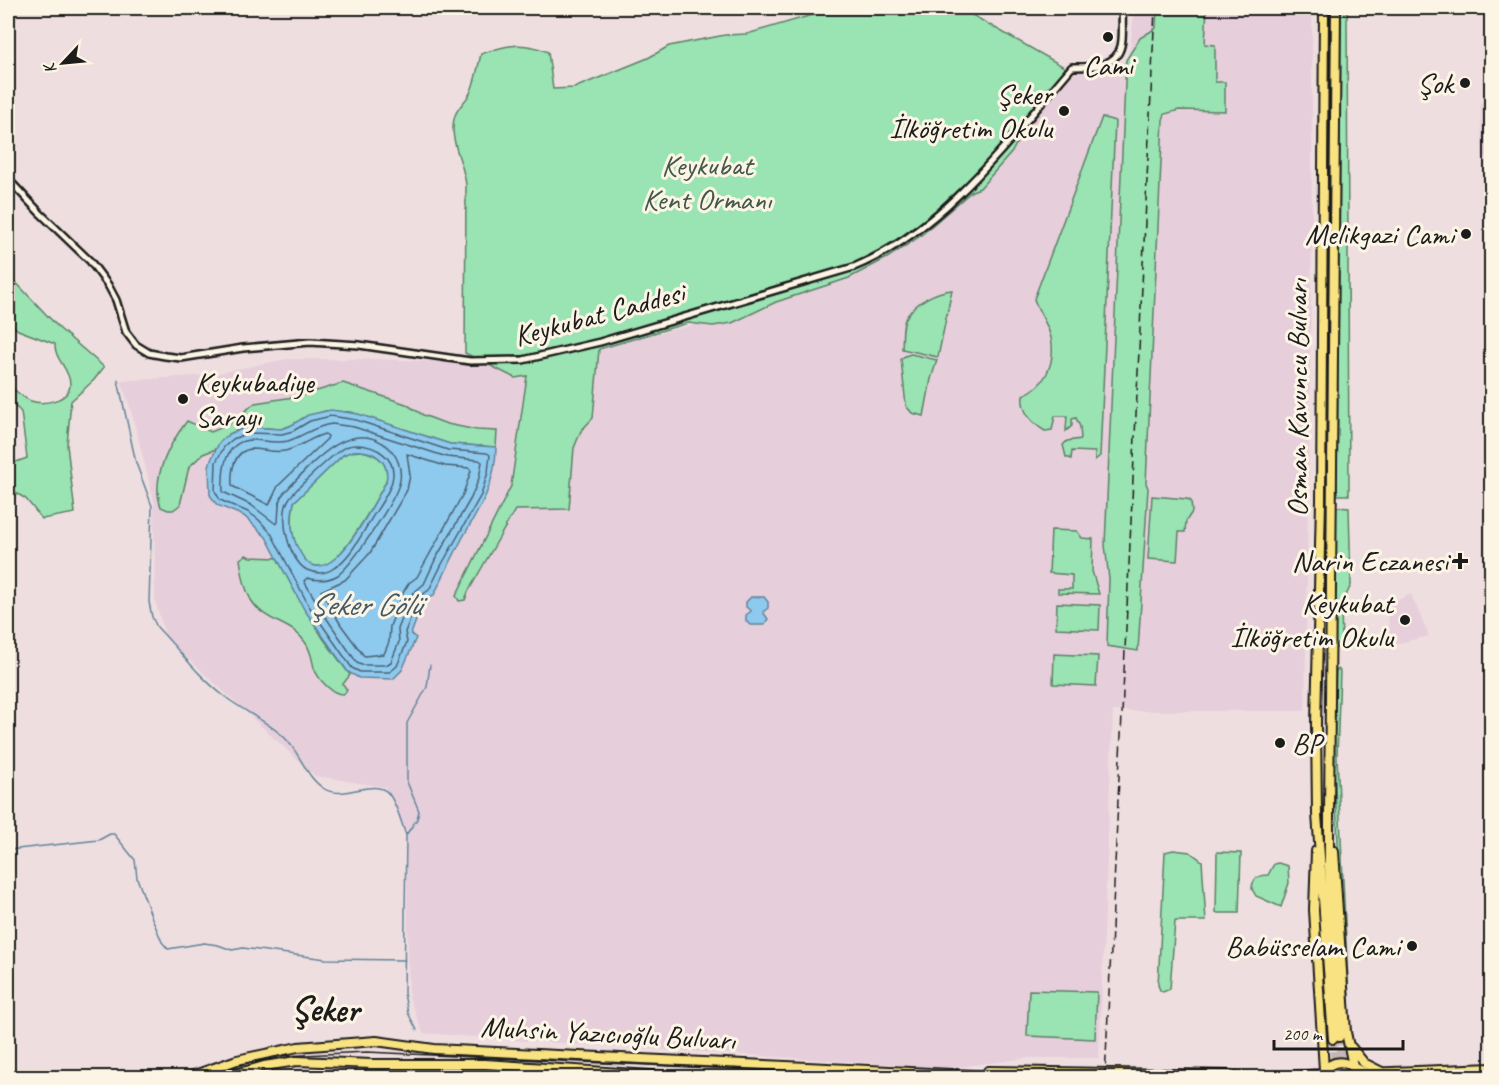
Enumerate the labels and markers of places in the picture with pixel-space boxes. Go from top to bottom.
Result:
marker: Cami [1101,30,1115,44]
place label: Cami [1083,46,1136,84]
place label: Şok [1417,64,1455,102]
place label: Şeker İlköğretim Okulu [889,75,1054,147]
marker: Şok [1458,76,1472,90]
marker: Şeker İlköğretim Okulu [1057,104,1071,118]
place label: Melikgazi Cami [1305,215,1457,253]
marker: Melikgazi Cami [1459,227,1473,241]
place label: Keykubadiye Sarayı [195,363,316,435]
marker: Keykubadiye Sarayı [176,392,190,406]
place label: Narin Eczanesi [1292,542,1451,580]
marker: Narin Eczanesi [1453,554,1467,568]
place label: Keykubat İlköğretim Okulu [1230,584,1396,656]
marker: Keykubat İlköğretim Okulu [1398,613,1412,627]
place label: BP [1292,724,1325,762]
marker: BP [1273,736,1287,750]
place label: Babüsselam Cami [1225,927,1403,965]
marker: Babüsselam Cami [1405,939,1419,953]

